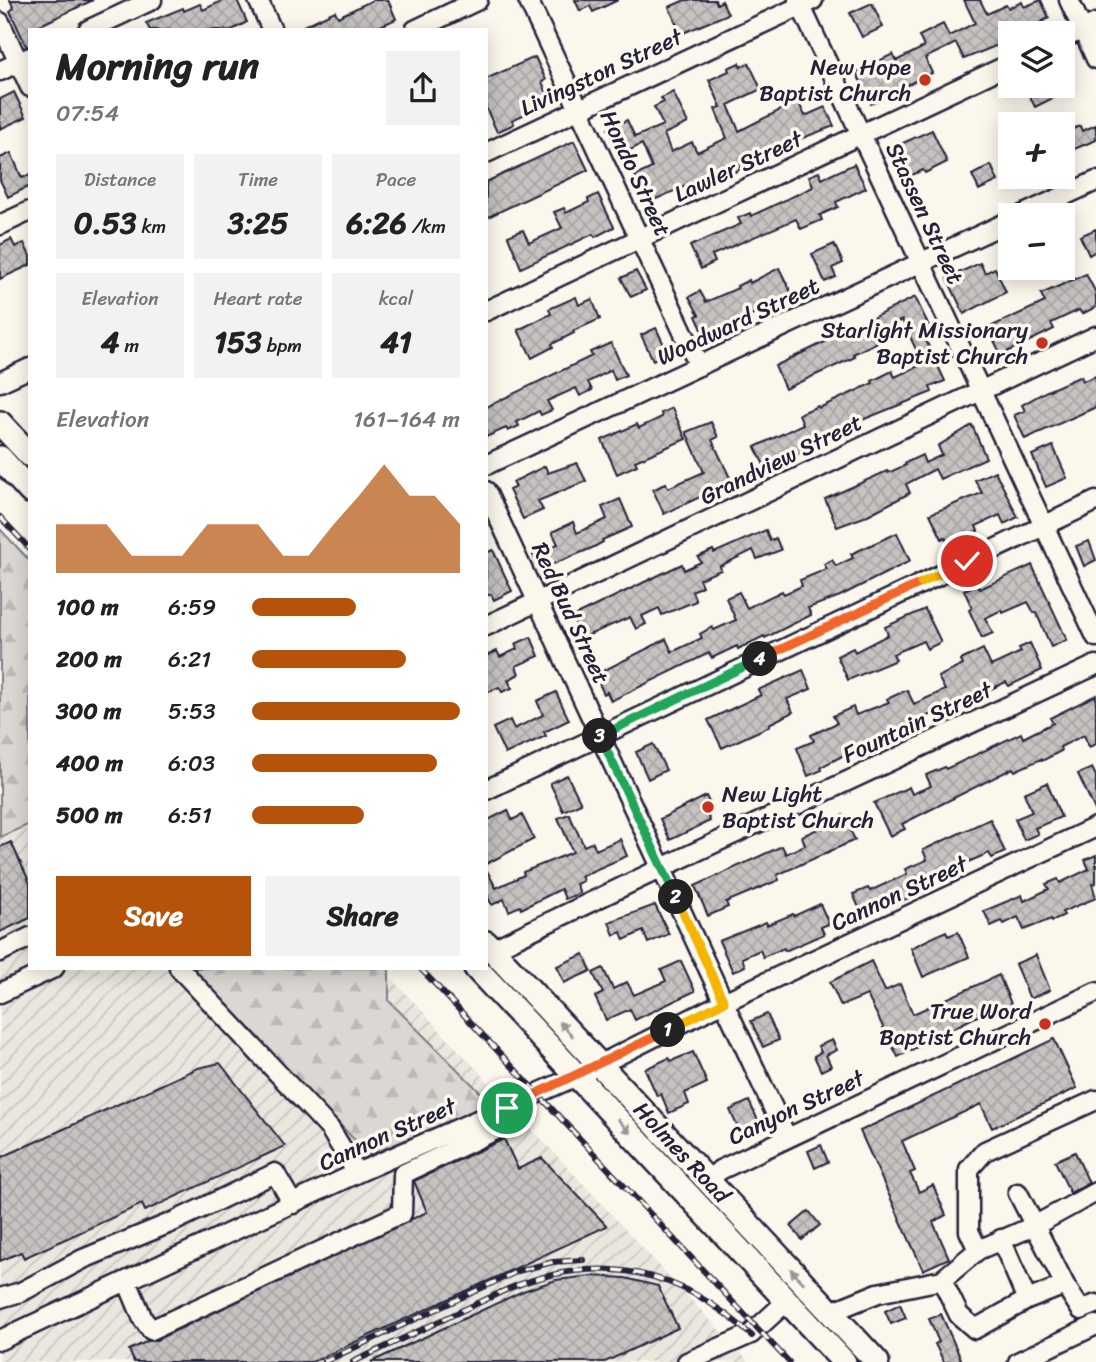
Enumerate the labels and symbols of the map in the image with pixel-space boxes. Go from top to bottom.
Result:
street label: Livingston Street [513,16,691,128]
place label: New Hope Baptist Church [759,47,911,114]
marker: New Hope Baptist Church [917,72,933,88]
street label: Hondo Street [588,103,683,244]
street label: Lawler Street [667,118,811,214]
street label: Stassen Street [874,135,975,291]
street label: Woodward Street [650,266,827,377]
place label: Starlight Missionary Baptist Church [821,310,1028,377]
marker: Starlight Missionary Baptist Church [1034,335,1050,351]
street label: Grandview Street [693,402,870,517]
pin [937,531,997,591]
street label: Red Bud Street [520,535,621,691]
pin: 4 [742,642,778,676]
street label: Fountain Street [835,669,1001,775]
pin: 3 [582,718,618,754]
place label: New Light Baptist Church [722,774,874,841]
marker: New Light Baptist Church [700,799,716,815]
street label: Cannon Street [824,843,976,943]
pin: 2 [658,880,694,914]
place label: True Word Baptist Church [879,991,1033,1058]
pin: 1 [650,1012,686,1048]
marker: True Word Baptist Church [1037,1016,1053,1032]
one-way arrow [558,1021,574,1038]
street label: Canyon Street [721,1057,873,1157]
pin [477,1078,537,1138]
street label: Cannon Street [312,1085,464,1183]
street label: Holmes Road [623,1091,742,1215]
one-way arrow [615,1117,631,1134]
one-way arrow [789,1267,805,1285]

